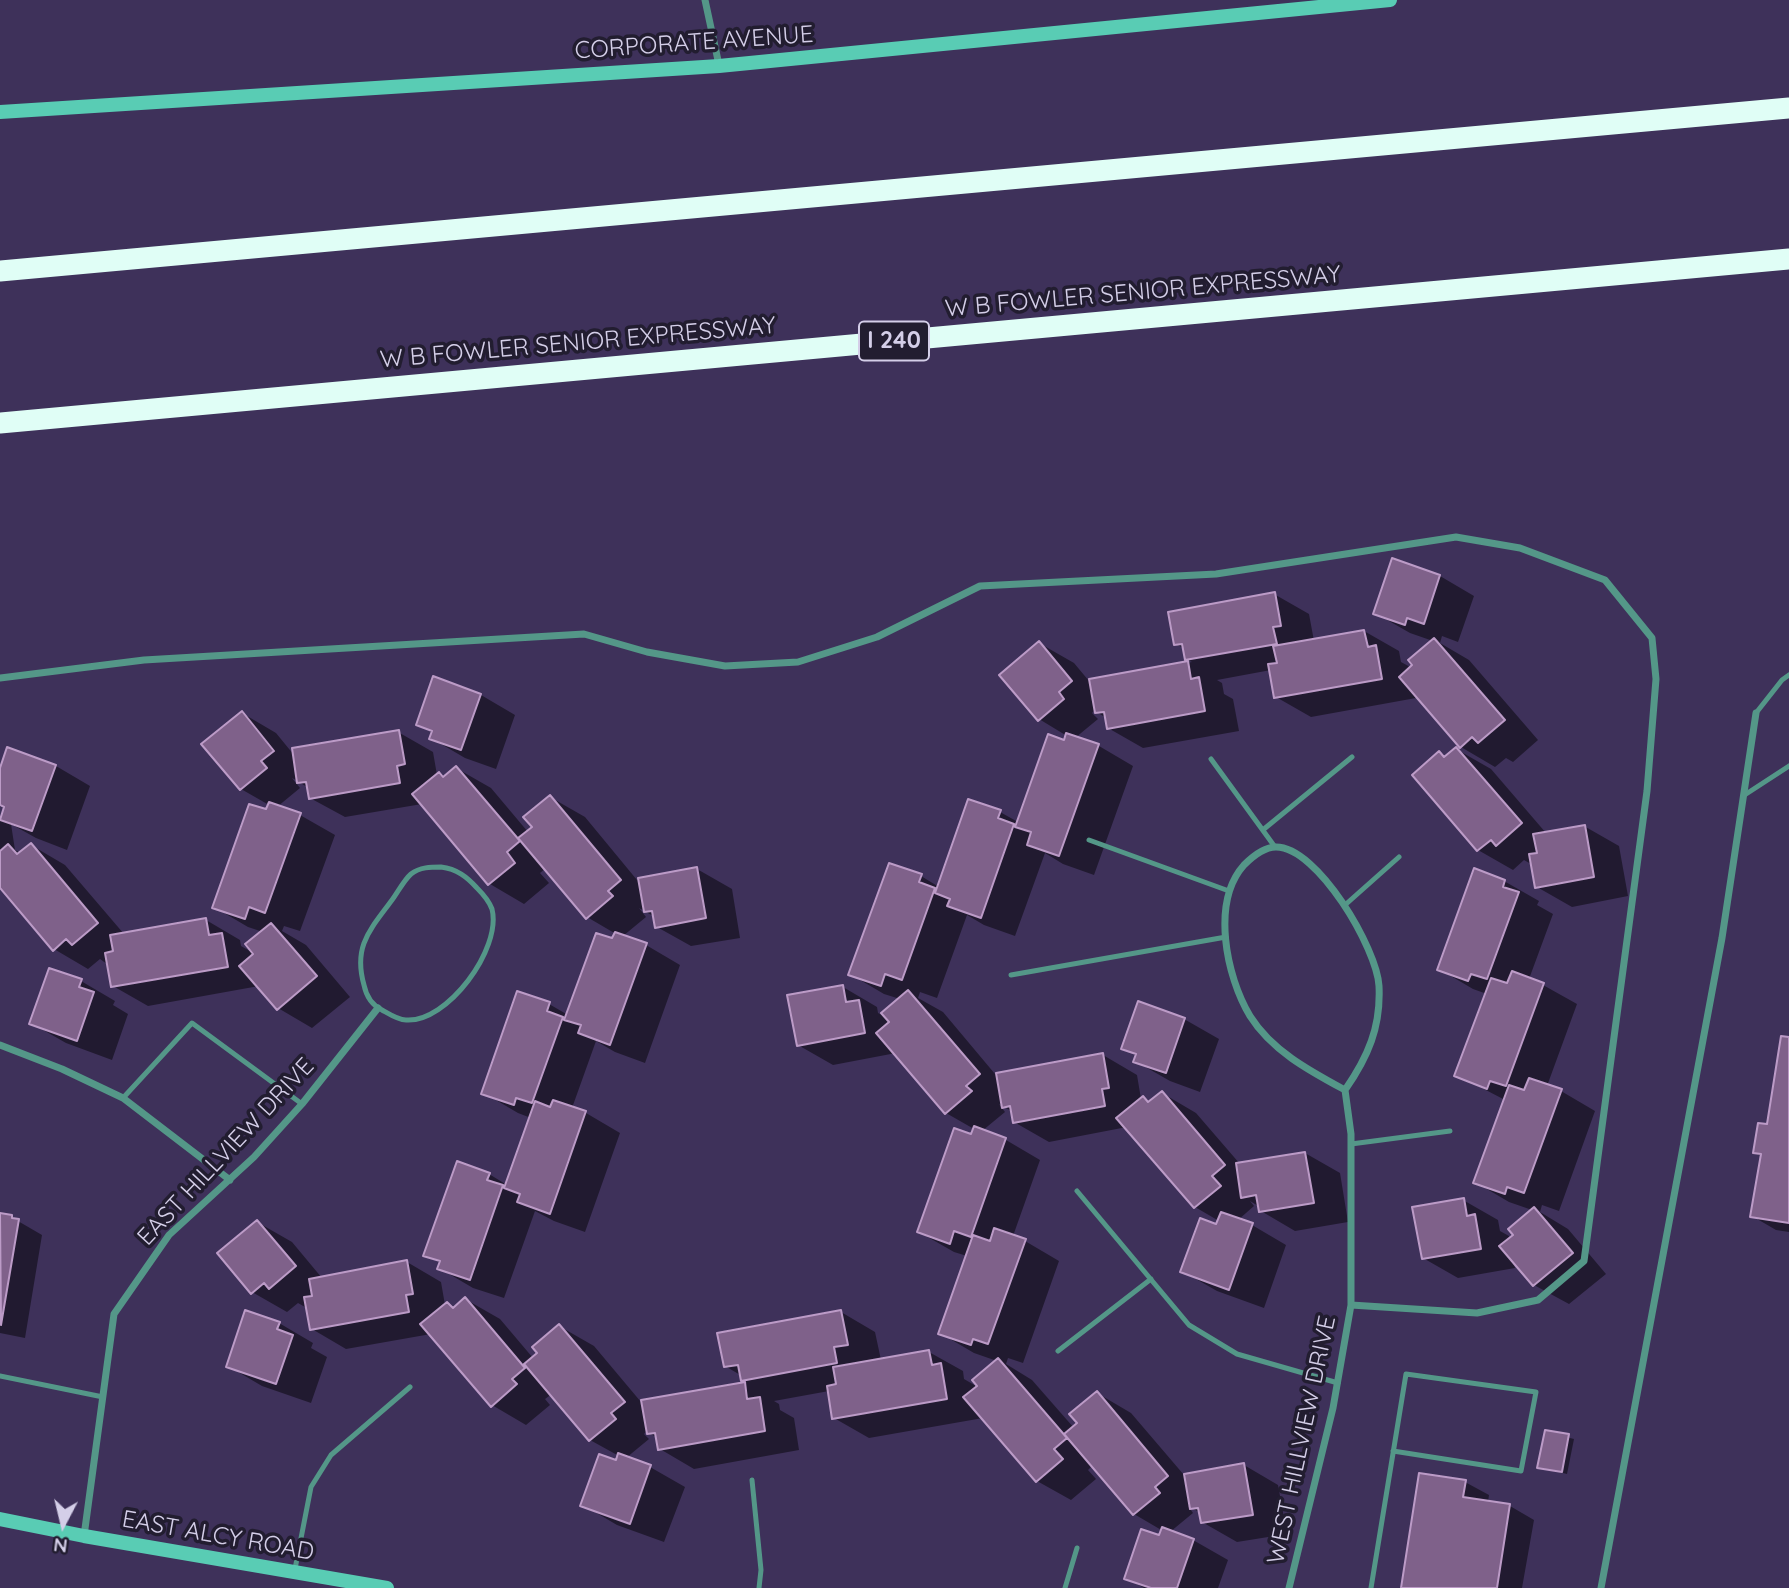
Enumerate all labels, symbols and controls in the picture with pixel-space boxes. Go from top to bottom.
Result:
street label: CORPORATE AVENUE [574,20,814,66]
street label: W B FOWLER SENIOR EXPRESSWAY [944,260,1342,324]
street label: W B FOWLER SENIOR EXPRESSWAY [379,311,777,375]
road number: I 240 [859,322,929,360]
street label: EAST HILLVIEW DRIVE [132,1052,320,1252]
street label: WEST HILLVIEW DRIVE [1262,1313,1342,1567]
north arrow [28,1490,98,1560]
street label: EAST ALCY ROAD [120,1505,316,1567]
text: N [52,1533,69,1559]

